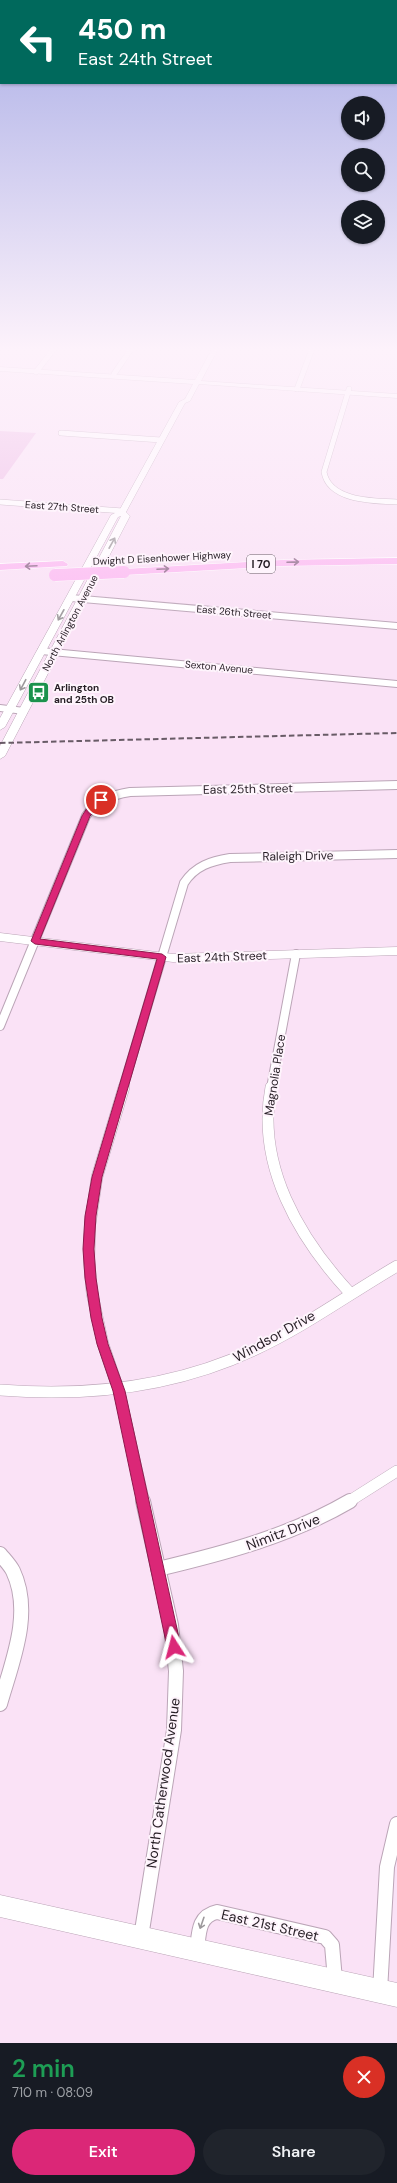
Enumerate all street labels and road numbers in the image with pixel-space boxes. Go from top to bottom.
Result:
street label: East 27th Street [25,498,99,516]
street label: Dwight D Eisenhower Highway [92,548,232,568]
road number: I 70 [247,555,275,573]
street label: North Arlington Avenue [39,572,101,673]
street label: East 26th Street [196,602,272,622]
street label: Sexton Avenue [184,658,254,676]
street label: East 25th Street [203,780,293,798]
street label: Raleigh Drive [262,847,334,865]
street label: East 24th Street [177,947,267,967]
street label: Magnolia Place [261,1033,289,1117]
street label: Windsor Drive [230,1306,318,1366]
street label: Nimitz Drive [244,1510,323,1554]
street label: North Catherwood Avenue [142,1697,184,1869]
street label: East 21st Street [220,1905,320,1945]

